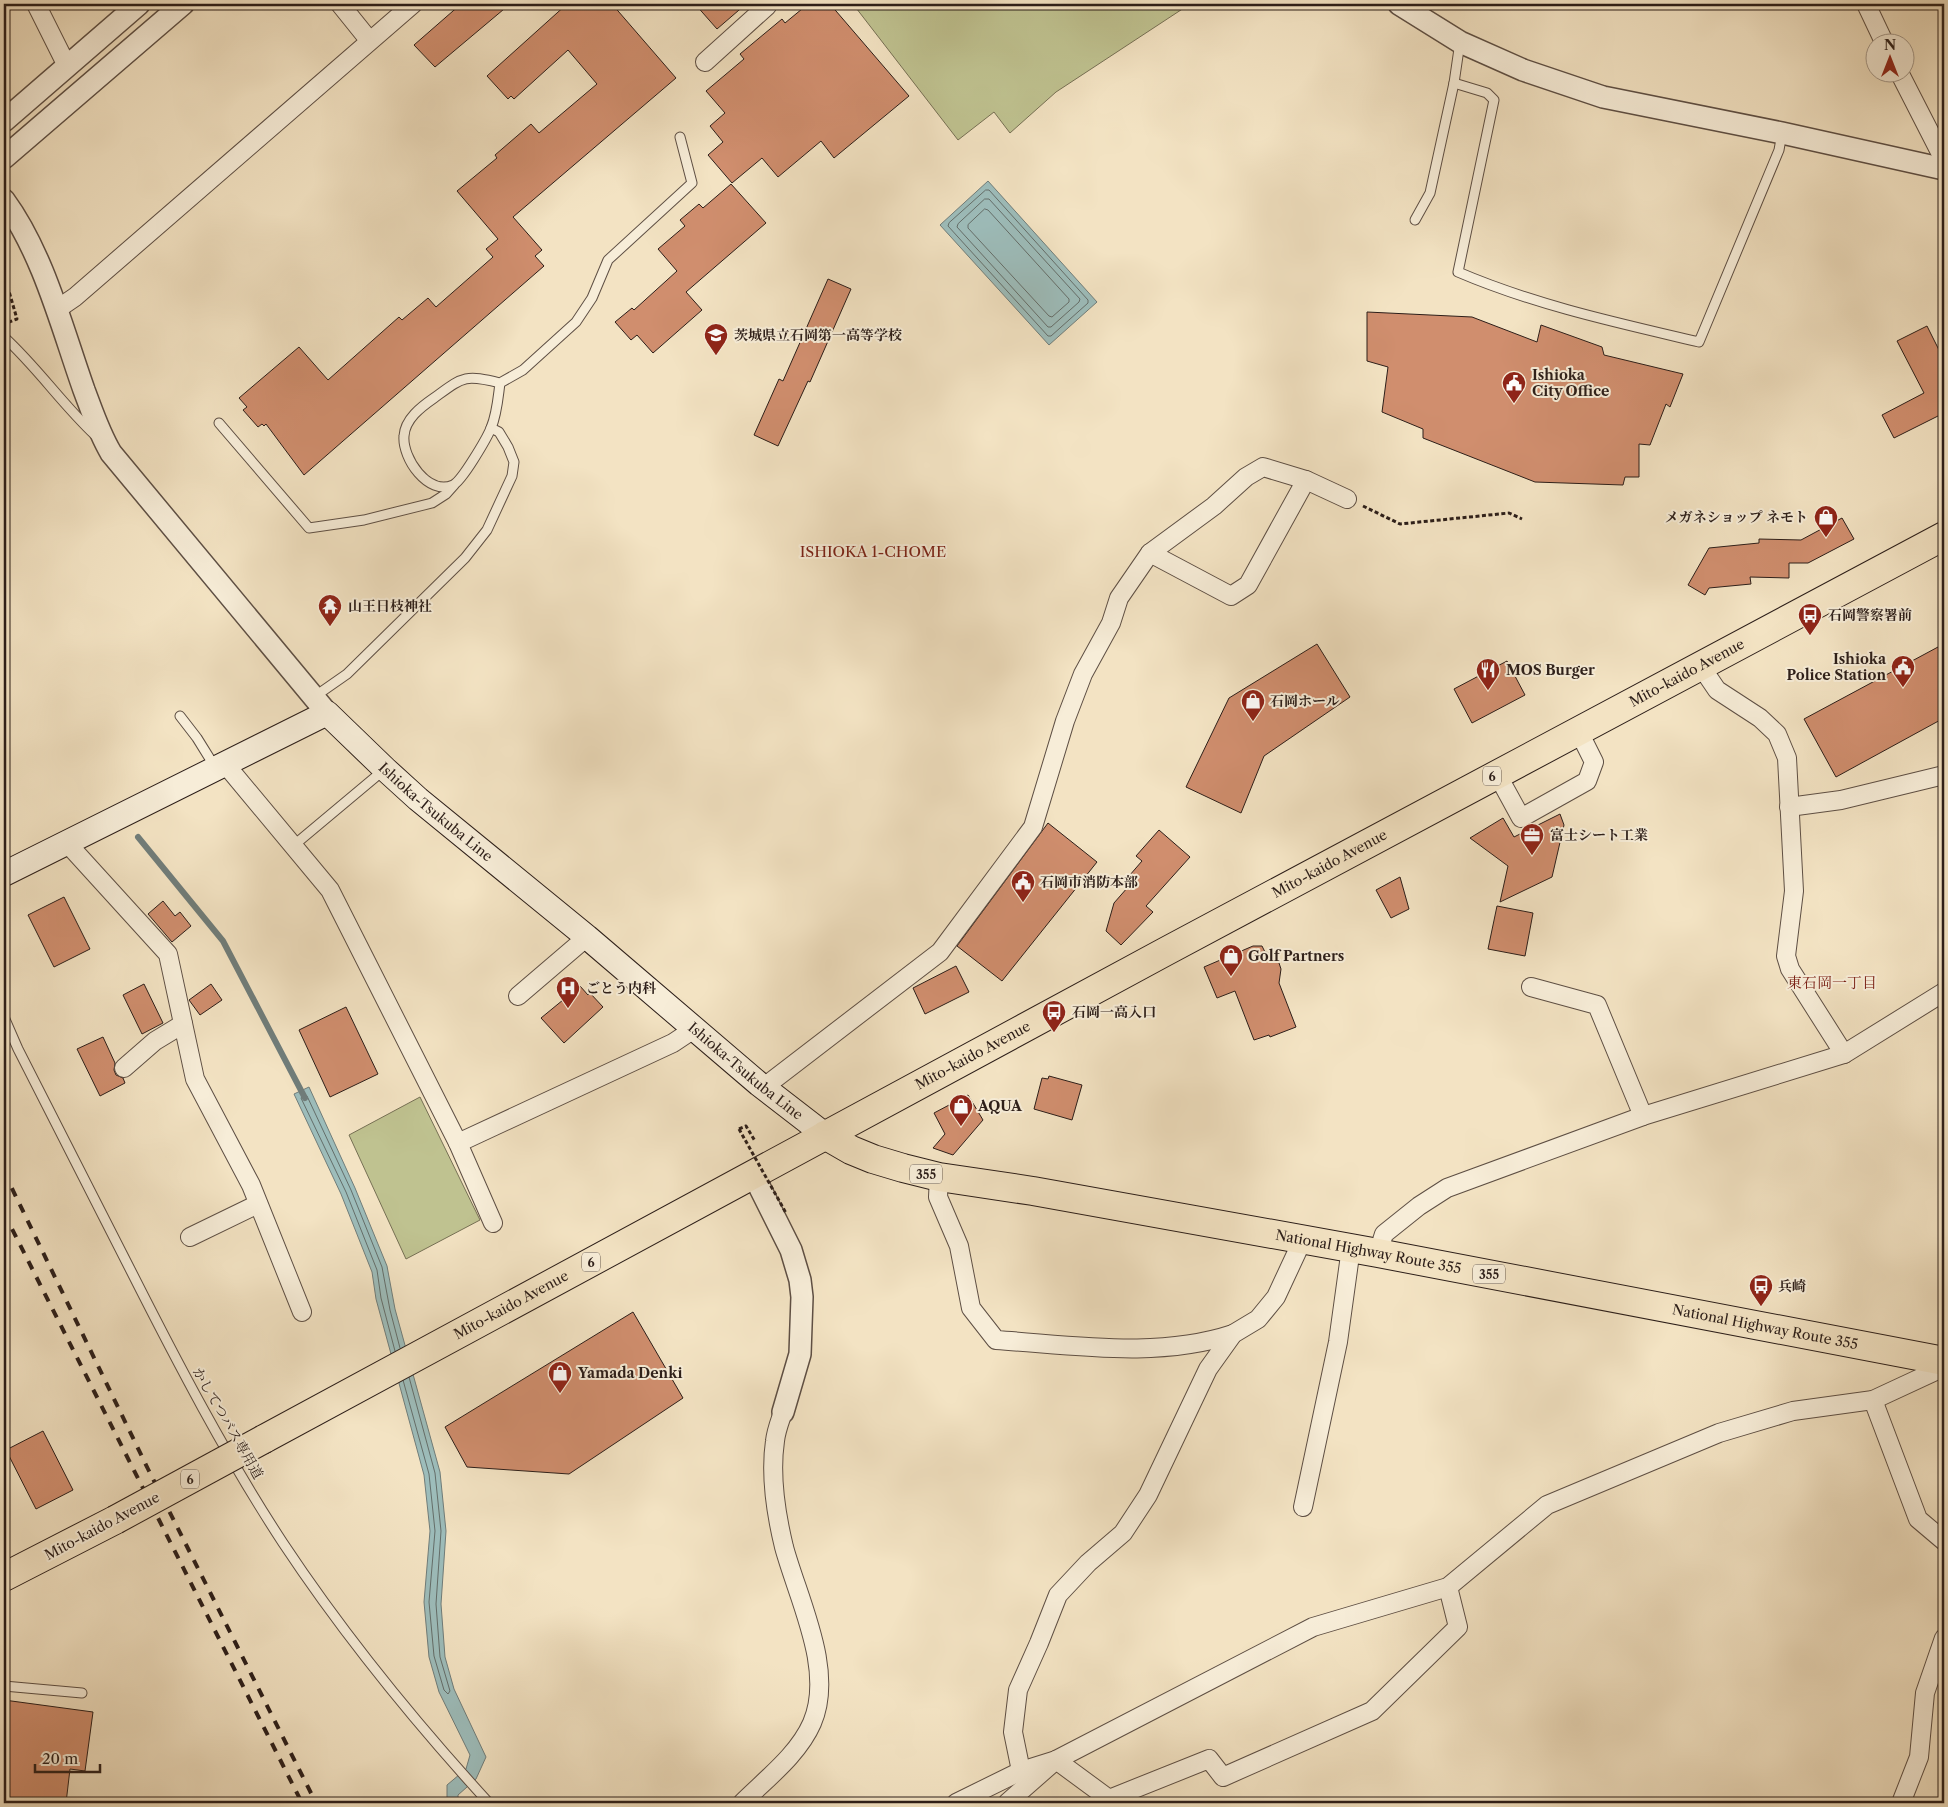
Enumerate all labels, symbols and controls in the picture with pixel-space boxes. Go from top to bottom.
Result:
north arrow [1866,32,1916,82]
text: N [1884,36,1896,54]
school or university icon: 茨城県立石岡第一高等学校 [703,322,729,356]
place label: 茨城県立石岡第一高等学校 [734,326,902,344]
place label: Ishioka City Office [1532,366,1609,400]
public building icon: Ishioka City Office [1501,370,1527,404]
shop icon: メガネショップ ネモト [1813,504,1839,538]
place label: メガネショップ ネモト [1665,508,1808,526]
district label: ISHIOKA 1-CHOME [800,542,946,561]
temple icon: 山王日枝神社 [317,593,343,627]
place label: 山王日枝神社 [348,597,432,615]
bus stop icon: 石岡警察署前 [1797,602,1823,636]
place label: 石岡警察署前 [1828,606,1912,624]
street label: Mito-kaido Avenue [1626,635,1748,711]
place label: Ishioka Police Station [1787,650,1887,684]
public building icon: Ishioka Police Station [1890,654,1916,688]
restaurant icon: MOS Burger [1475,657,1501,691]
place label: MOS Burger [1506,661,1595,679]
shop icon: 石岡ホール [1240,688,1266,722]
place label: 石岡ホール [1270,692,1340,710]
street label: Ishioka-Tsukuba Line [375,759,496,865]
road number: 6 [1483,766,1501,786]
office icon: 富士シート工業 [1519,822,1545,856]
street label: Mito-kaido Avenue [1269,825,1390,902]
place label: 富士シート工業 [1550,826,1648,844]
public building icon: 石岡市消防本部 [1010,869,1036,903]
place label: 石岡市消防本部 [1040,873,1138,891]
shop icon: Golf Partners [1218,943,1244,977]
place label: Golf Partners [1248,947,1344,965]
district label: 東石岡一丁目 [1787,973,1877,992]
hospital icon: ごとう内科 [555,975,581,1009]
place label: ごとう内科 [586,979,657,997]
bus stop icon: 石岡一高入口 [1041,999,1067,1033]
place label: 石岡一高入口 [1072,1003,1156,1021]
street label: Mito-kaido Avenue [912,1017,1034,1094]
street label: Ishioka-Tsukuba Line [684,1018,807,1124]
shop icon: AQUA [948,1093,974,1127]
place label: AQUA [977,1097,1023,1115]
road number: 355 [910,1164,942,1184]
street label: National Highway Route 355 [1274,1226,1463,1278]
road number: 6 [582,1252,600,1272]
road number: 355 [1473,1264,1505,1284]
street label: Mito-kaido Avenue [450,1266,572,1343]
bus stop icon: 兵崎 [1748,1273,1774,1307]
place label: 兵崎 [1778,1277,1806,1295]
street label: National Highway Route 355 [1671,1300,1860,1353]
shop icon: Yamada Denki [547,1360,573,1394]
street label: かしてつバス専用道 [189,1364,267,1482]
place label: Yamada Denki [577,1364,682,1382]
road number: 6 [181,1470,199,1488]
street label: Mito-kaido Avenue [41,1488,163,1564]
scale bar [35,1742,100,1774]
text: 20 m [42,1749,78,1768]

